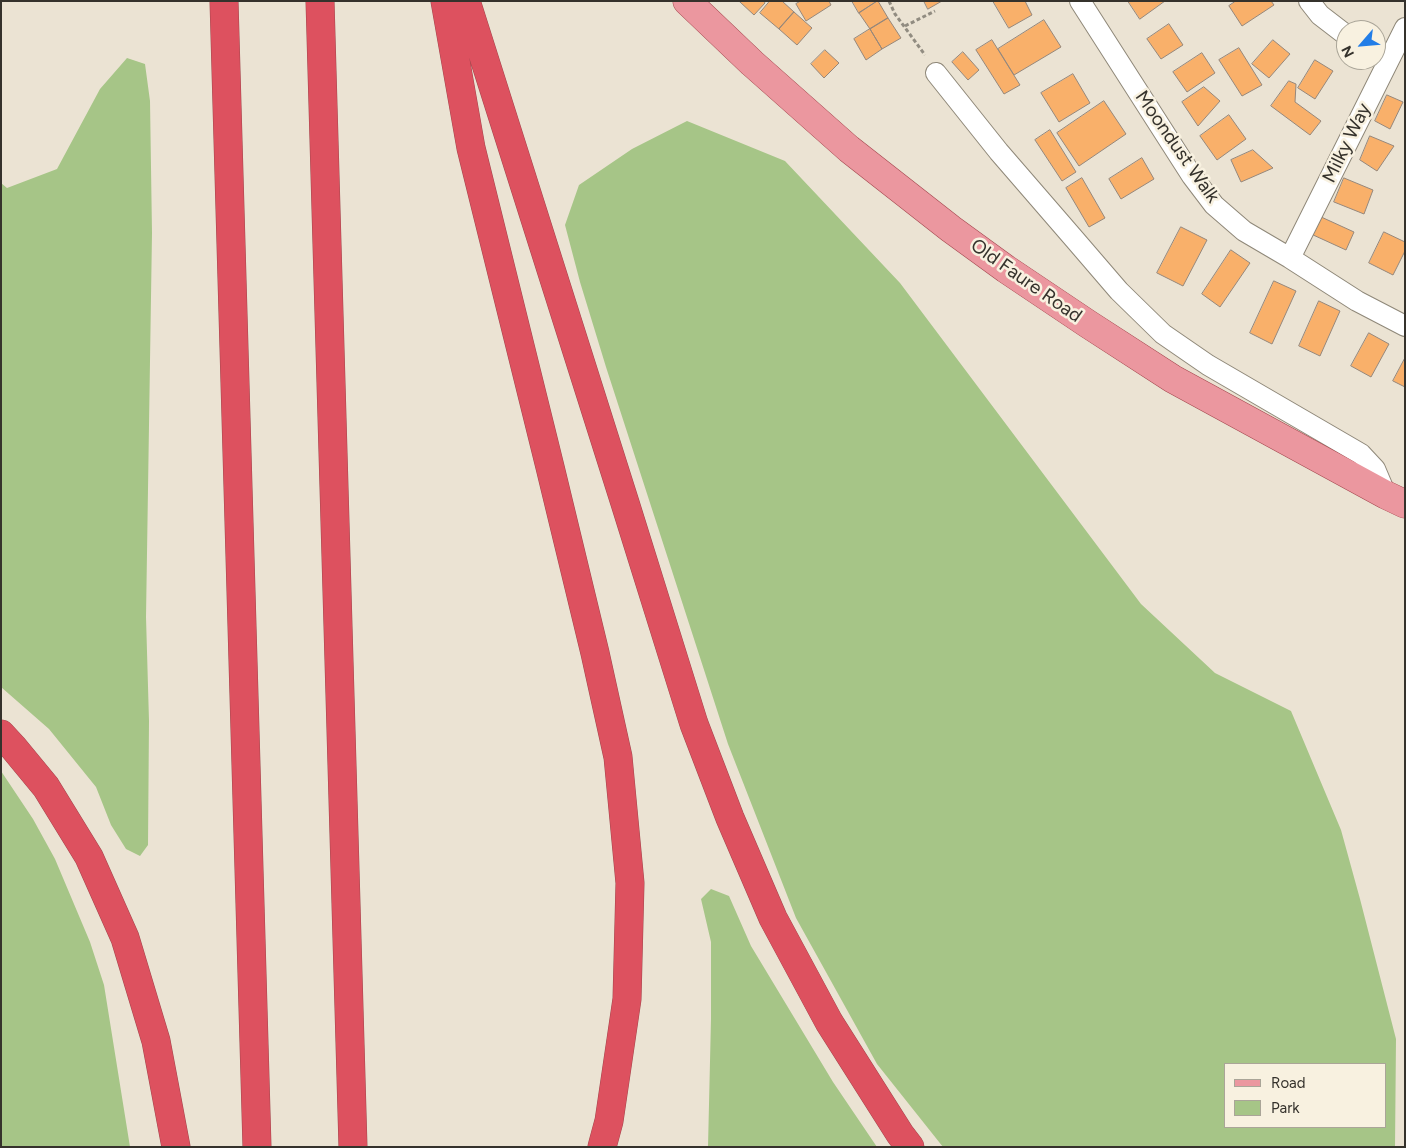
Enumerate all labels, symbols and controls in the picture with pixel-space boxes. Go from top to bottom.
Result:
north arrow [1336,20,1386,70]
text: N [1338,43,1358,60]
street label: Moondust Walk [1130,87,1224,207]
street label: Milky Way [1318,100,1376,186]
street label: Old Faure Road [966,234,1086,328]
legend [1224,1063,1386,1128]
text: Road [1271,1074,1306,1092]
text: Park [1271,1099,1300,1117]

